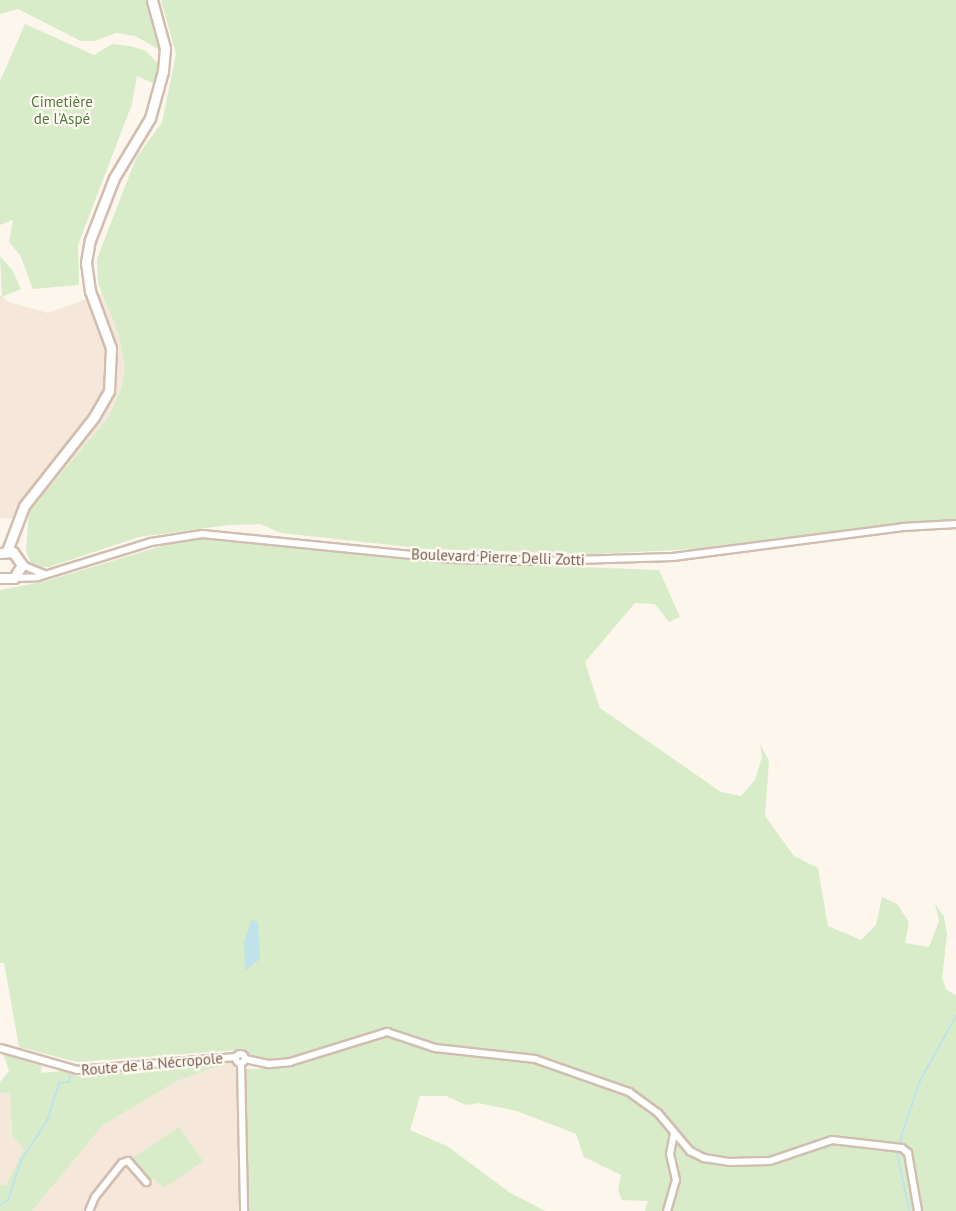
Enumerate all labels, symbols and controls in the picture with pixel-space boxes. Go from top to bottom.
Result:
park label: Cimetière de l'Aspé [31,92,93,127]
street label: Boulevard Pierre Delli Zotti [411,545,585,569]
street label: Route de la Nécropole [80,1049,224,1079]

